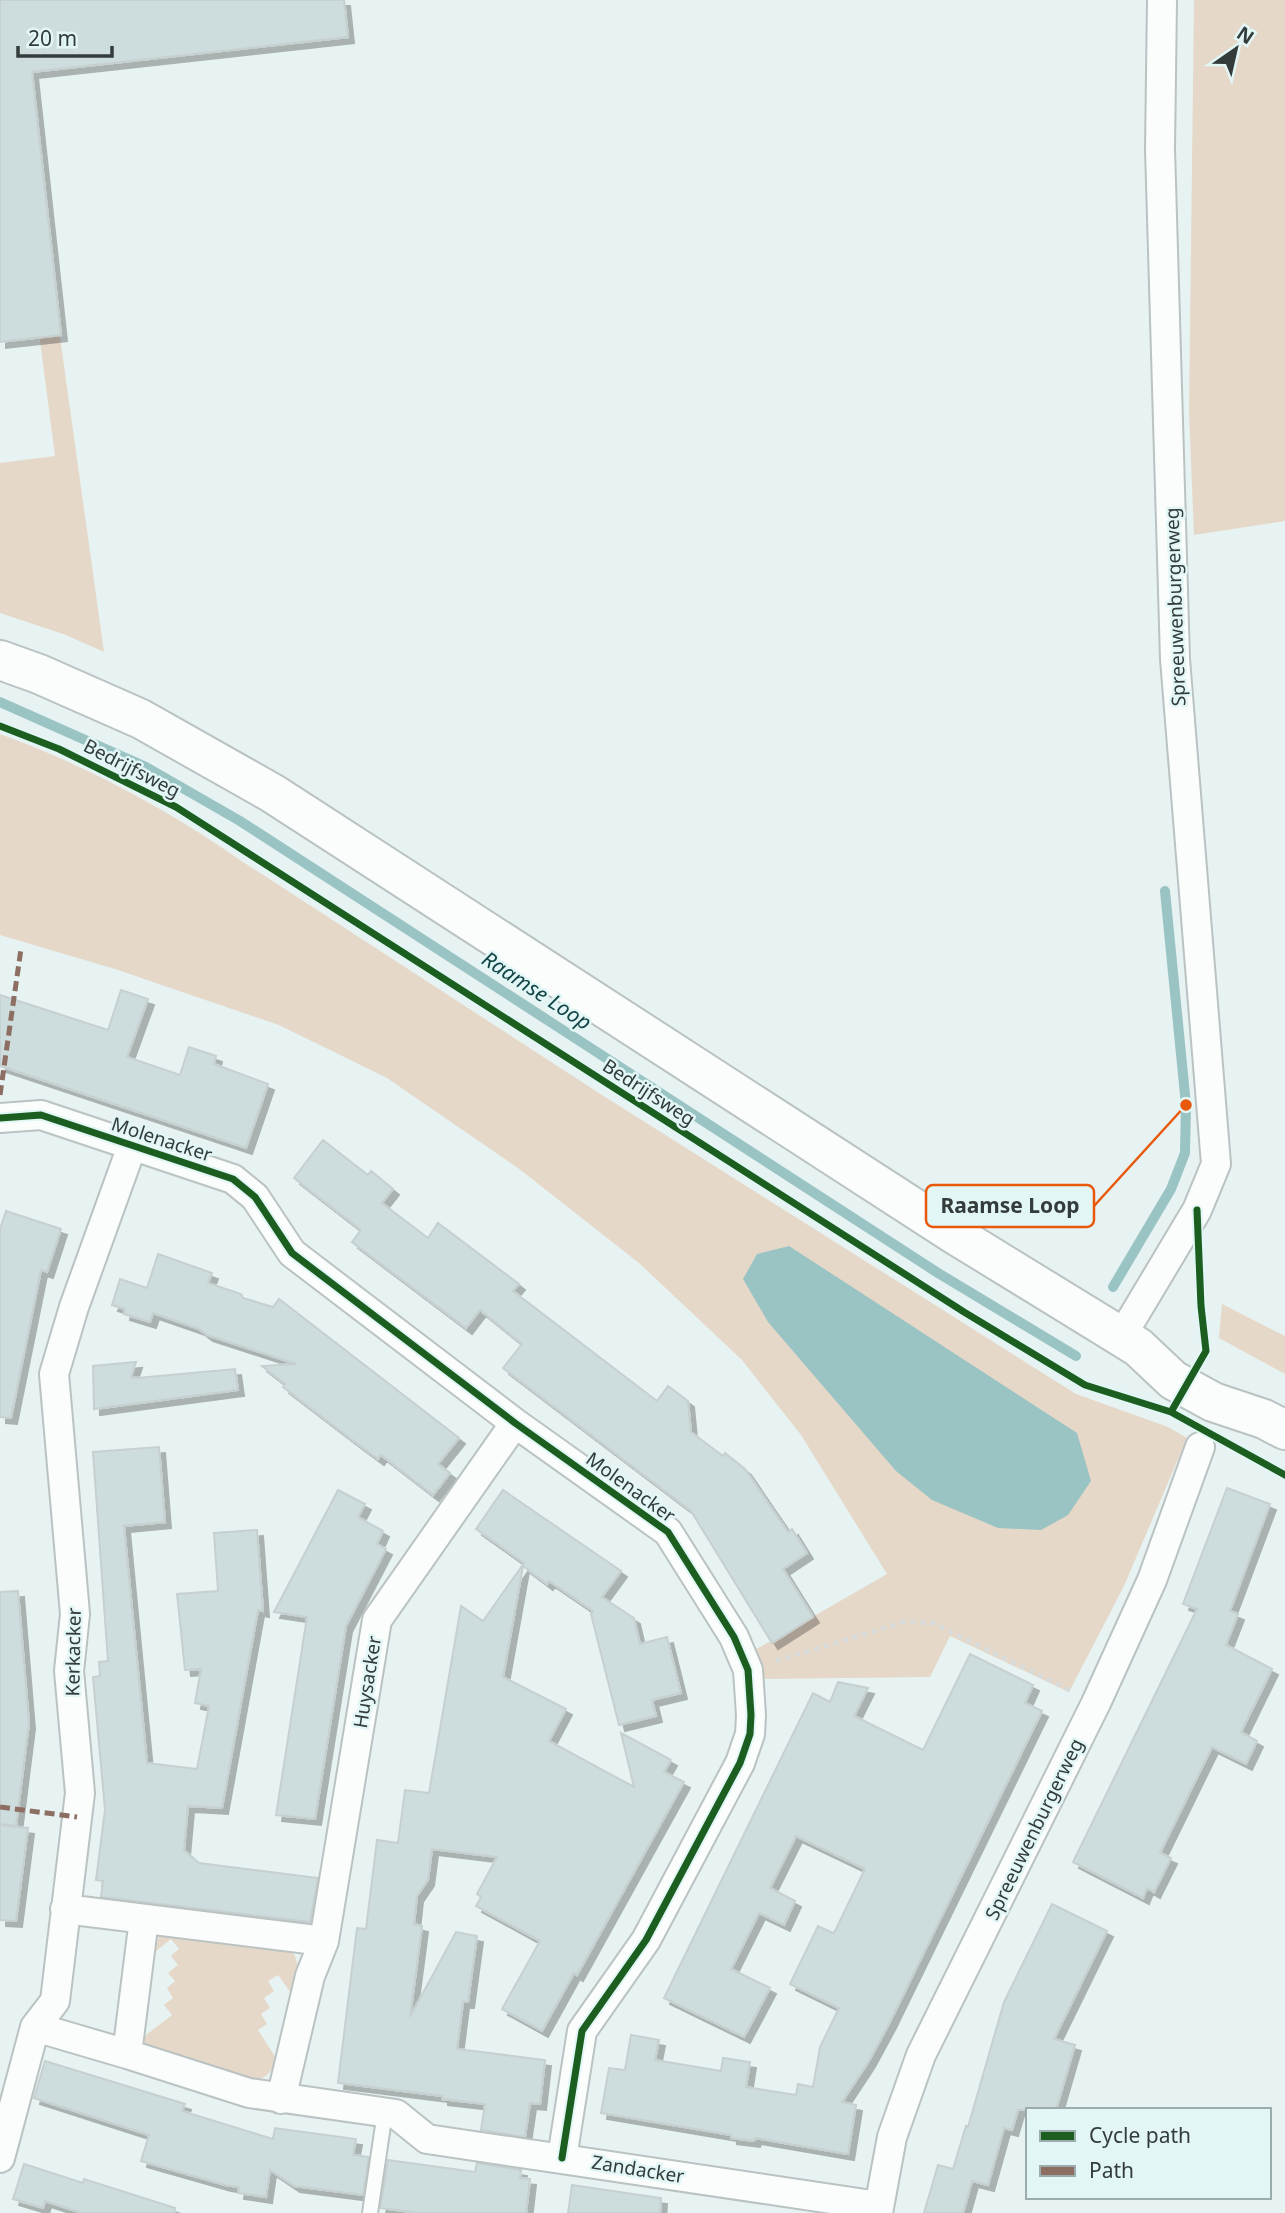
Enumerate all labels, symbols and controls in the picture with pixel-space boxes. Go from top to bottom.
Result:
scale bar [18,14,112,58]
north arrow [1201,14,1271,84]
text: N [1232,20,1259,50]
text: 20 m [28,24,77,52]
street label: Spreeuwenburgerweg [1159,507,1191,707]
street label: Bedrijfsweg [79,732,185,804]
water label: Raamse Loop [477,944,597,1036]
street label: Bedrijfsweg [598,1052,700,1132]
street label: Molenacker [108,1110,216,1168]
callout: Raamse Loop [926,1185,1094,1227]
text: Raamse Loop [940,1191,1080,1219]
street label: Molenacker [581,1446,681,1528]
street label: Kerkacker [59,1607,87,1697]
street label: Huysacker [347,1634,387,1730]
street label: Spreeuwenburgerweg [979,1734,1089,1924]
legend [1026,2108,1271,2199]
text: Cycle path [1089,2121,1191,2149]
street label: Zandacker [590,2149,686,2189]
text: Path [1089,2156,1134,2184]

